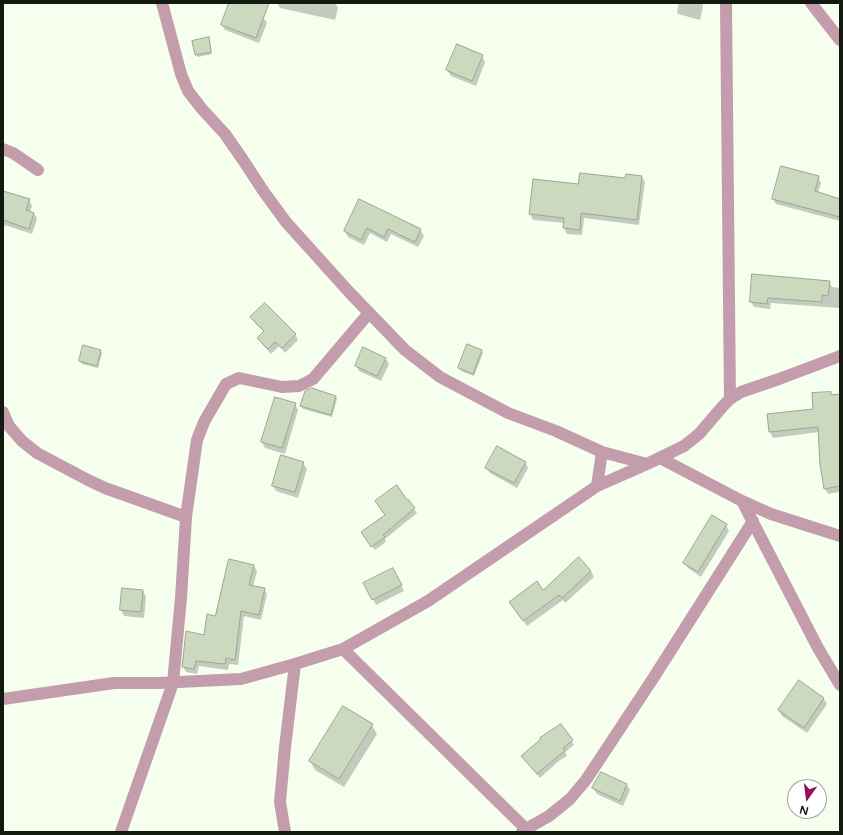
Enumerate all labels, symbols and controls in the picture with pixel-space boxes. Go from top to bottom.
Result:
north arrow [787,779,827,819]
text: N [798,803,810,818]

